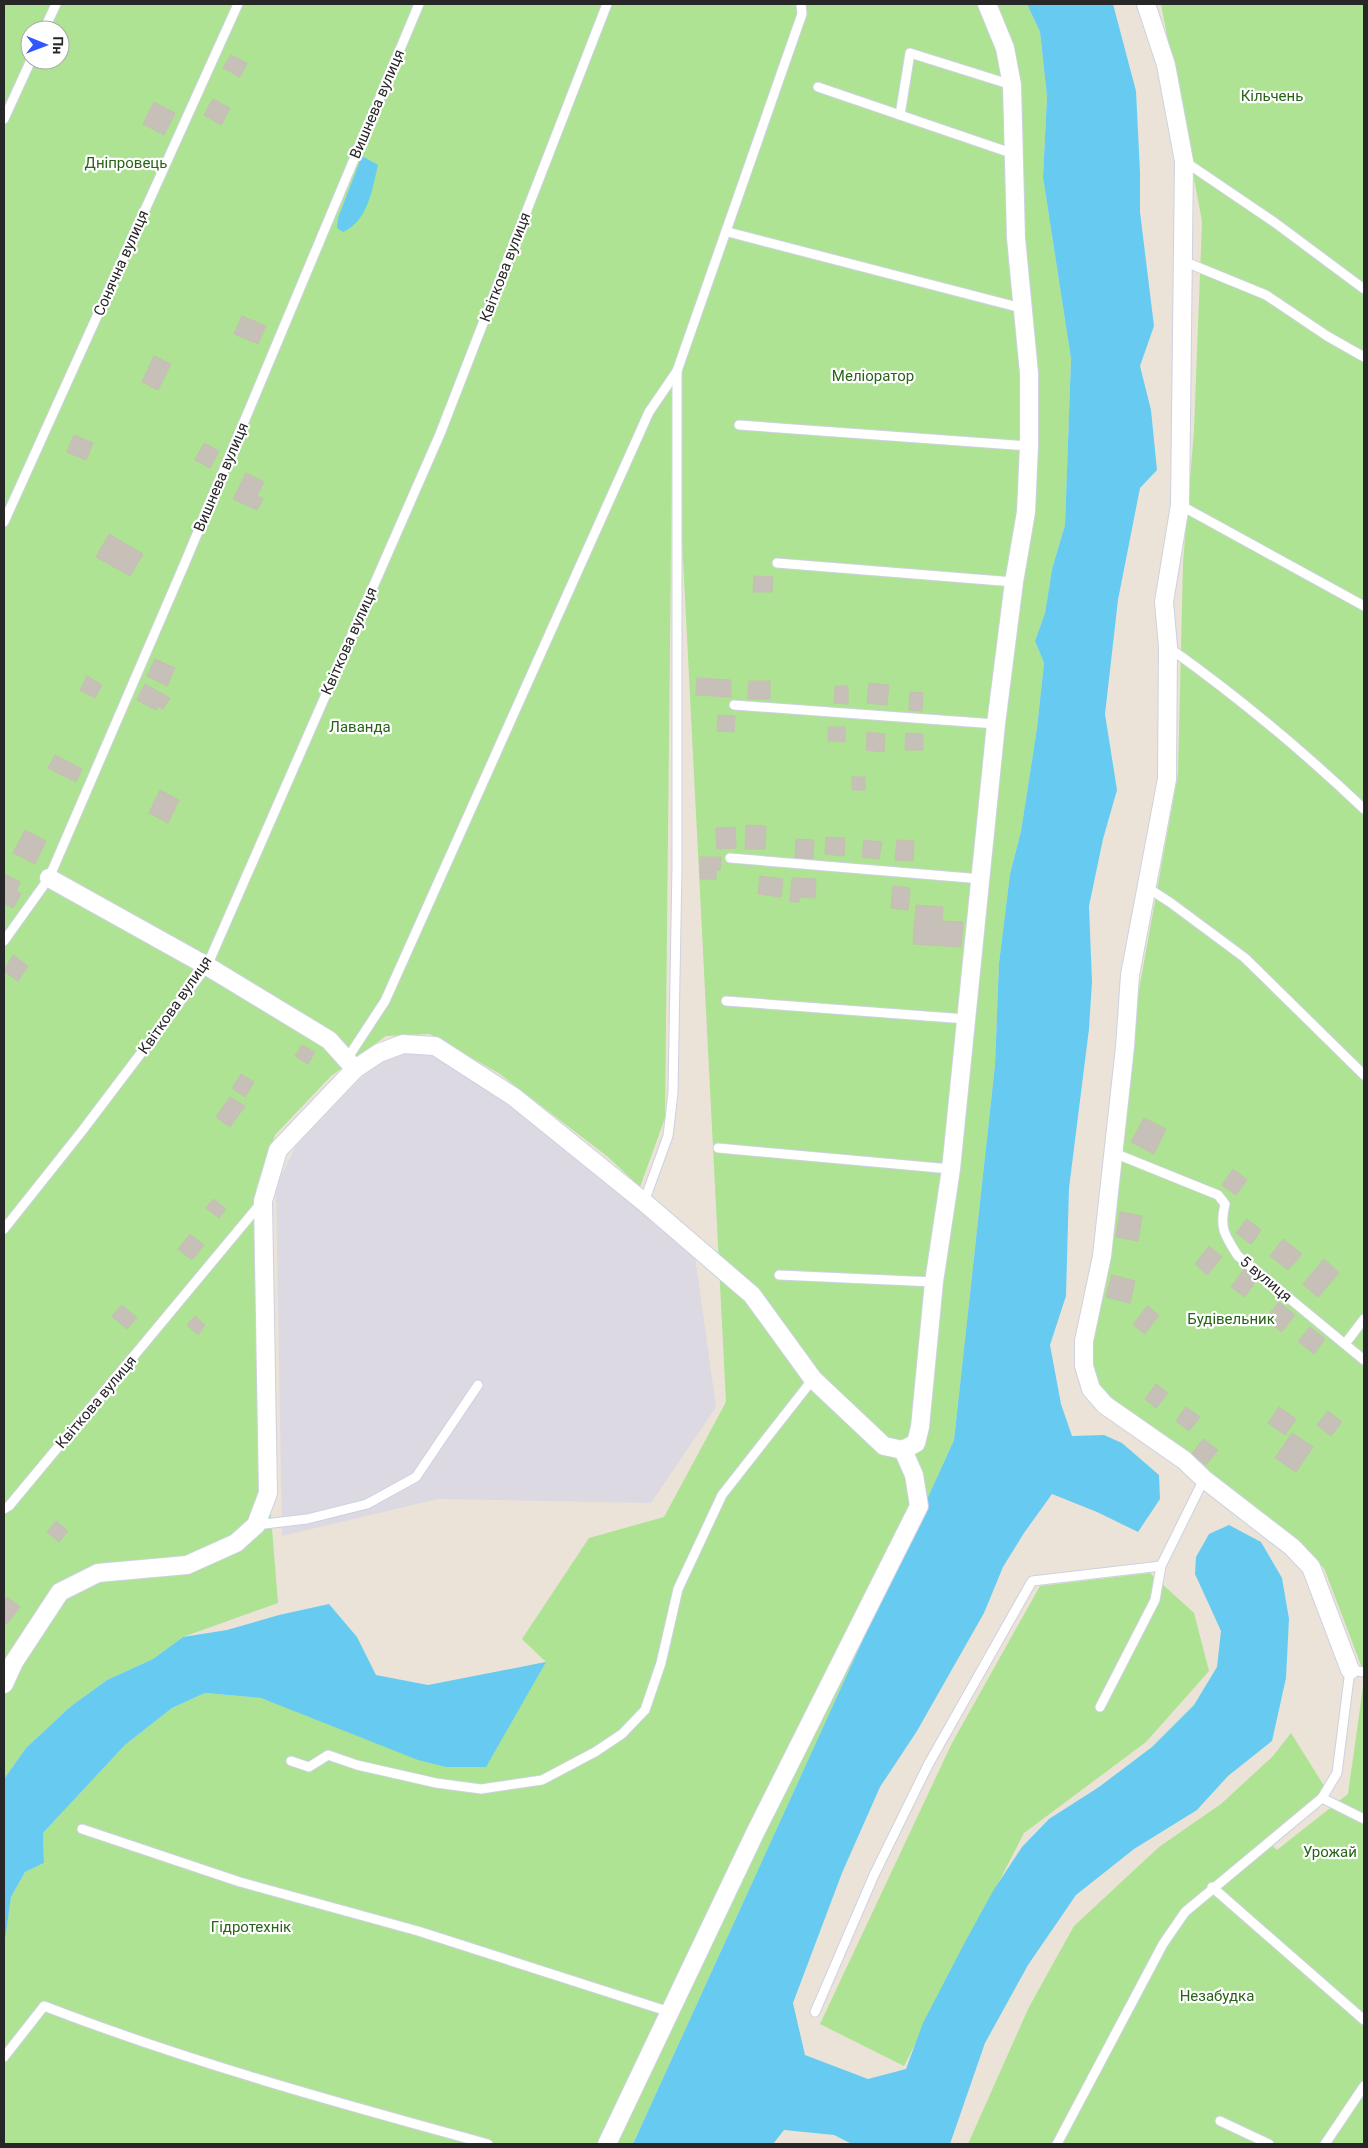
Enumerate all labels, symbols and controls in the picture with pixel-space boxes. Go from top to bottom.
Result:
north arrow [20,20,70,70]
text: Пн [50,36,66,54]
street label: Вишнева вулиця [346,47,408,161]
park label: Кільчень [1241,87,1303,105]
park label: Дніпровець [85,154,167,172]
street label: Сонячна вулиця [90,207,152,319]
street label: Квіткова вулиця [476,210,534,324]
park label: Меліоратор [832,367,914,385]
street label: Вишнева вулиця [190,420,252,534]
street label: Квіткова вулиця [317,584,381,698]
park label: Лаванда [329,718,391,736]
street label: Квіткова вулиця [134,952,216,1058]
street label: 5 вулиця [1236,1252,1296,1306]
park label: Будівельник [1187,1310,1275,1328]
street label: Квіткова вулиця [52,1352,140,1452]
park label: Урожай [1303,1843,1357,1861]
park label: Гідротехнік [211,1918,291,1936]
park label: Незабудка [1180,1987,1254,2005]

